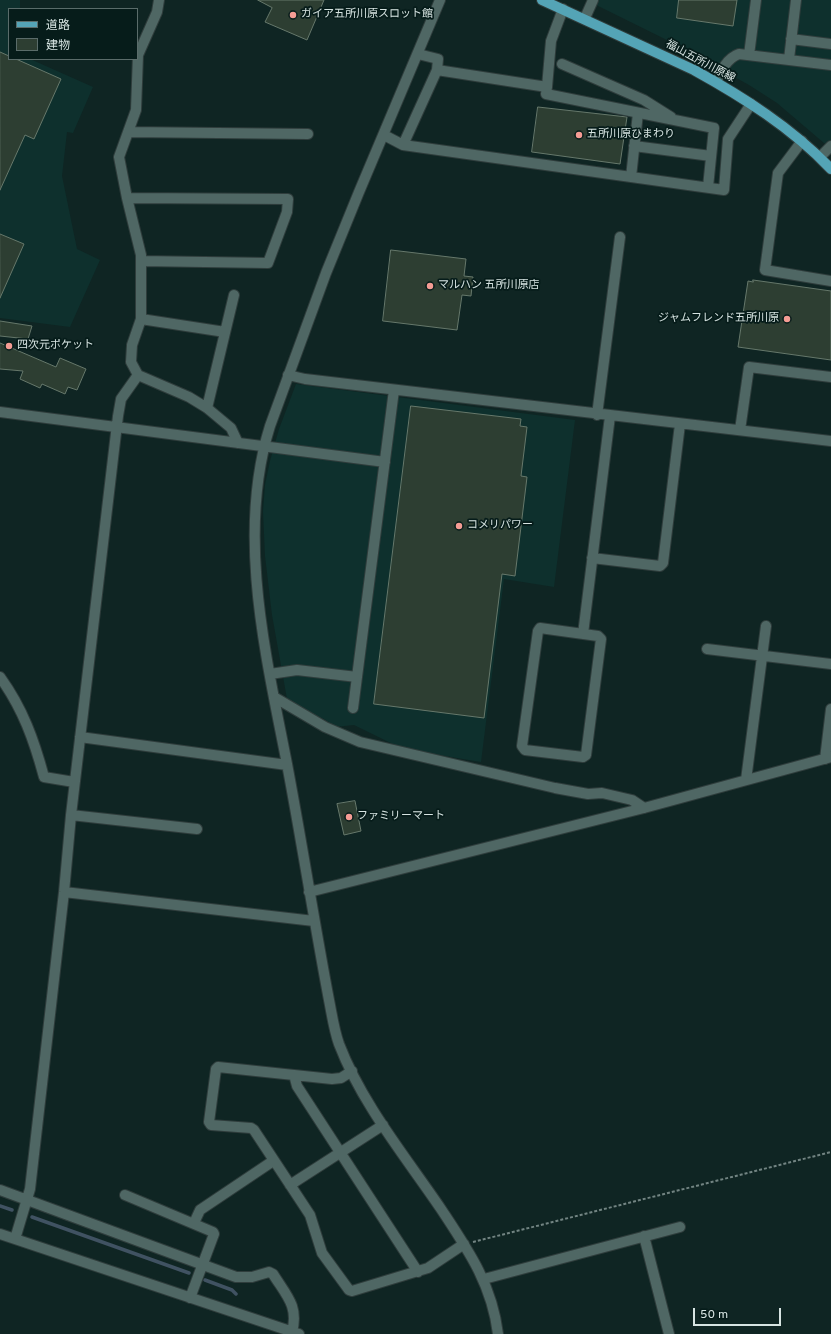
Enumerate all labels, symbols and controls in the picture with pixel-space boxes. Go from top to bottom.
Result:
legend [8,8,138,60]
place label: ガイア五所川原スロット館 [301,8,433,22]
marker: ガイア五所川原スロット館 [288,10,298,20]
text: 道路 [46,18,70,34]
text: 建物 [46,38,70,54]
street label: 福山五所川原線 [663,38,737,86]
place label: 五所川原ひまわり [587,128,675,142]
marker: 五所川原ひまわり [574,130,584,140]
place label: マルハン 五所川原店 [438,279,540,293]
marker: マルハン 五所川原店 [425,281,435,291]
place label: ジャムフレンド五所川原 [658,312,779,326]
marker: ジャムフレンド五所川原 [782,314,792,324]
place label: 四次元ポケット [17,339,94,353]
marker: 四次元ポケット [4,341,14,351]
place label: コメリパワー [467,519,533,533]
marker: コメリパワー [454,521,464,531]
place label: ファミリーマート [357,810,445,824]
marker: ファミリーマート [344,812,354,822]
scale bar [695,1300,783,1326]
text: 50 m [700,1307,728,1323]

